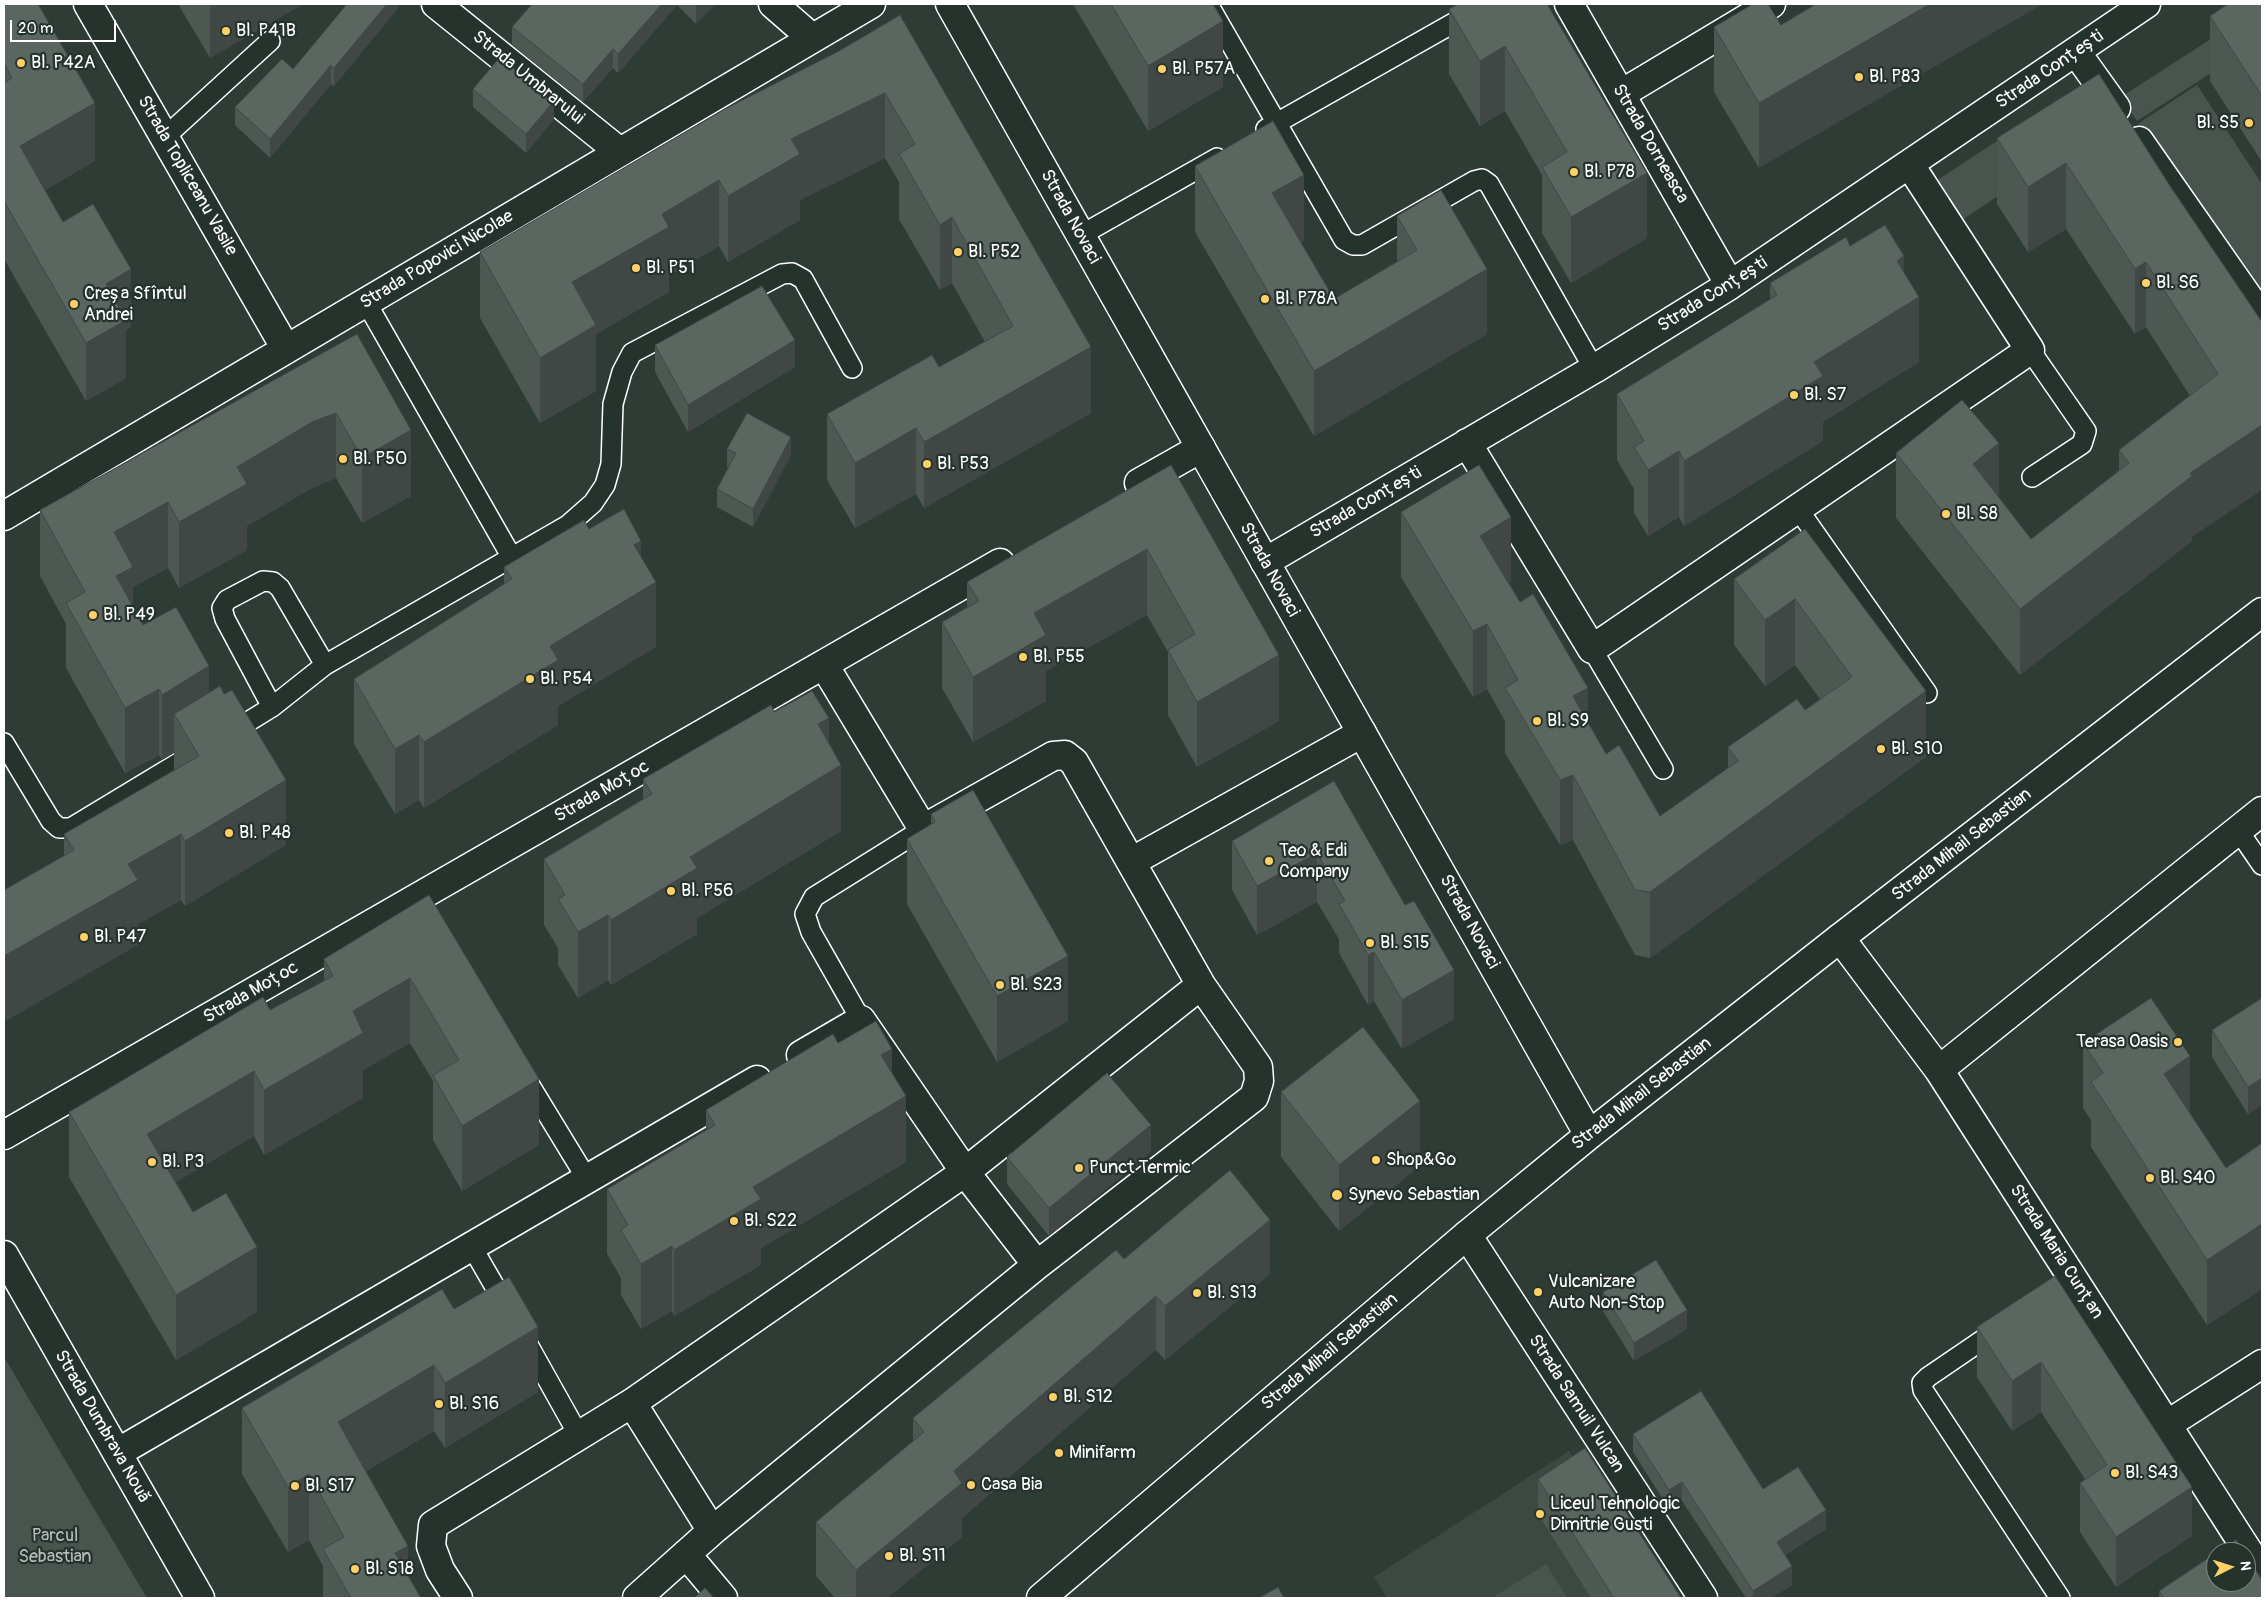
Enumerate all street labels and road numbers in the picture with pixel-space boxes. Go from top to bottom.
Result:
street label: Strada Umbrarului [468,26,588,130]
street label: Strada Conțești [1992,26,2108,114]
street label: Strada Dorneasca [1607,81,1693,207]
street label: Strada Topliceanu Vasile [132,92,242,260]
street label: Strada Novaci [1035,166,1105,268]
street label: Strada Popovici Nicolae [356,206,518,314]
street label: Strada Conțești [1654,253,1772,337]
street label: Strada Conțești [1306,462,1426,544]
street label: Strada Novaci [1234,519,1304,621]
street label: Strada Moțoc [551,756,653,828]
street label: Strada Mihail Sebastian [1888,784,2036,906]
street label: Strada Novaci [1434,871,1504,973]
street label: Strada Moțoc [200,957,302,1029]
street label: Strada Mihail Sebastian [1568,1033,1716,1155]
street label: Strada Maria Cunțan [2004,1181,2108,1323]
street label: Strada Mihail Sebastian [1258,1289,1402,1415]
street label: Strada Samuil Vulcan [1523,1331,1629,1477]
street label: Strada Dumbrava Nouă [49,1347,155,1507]

